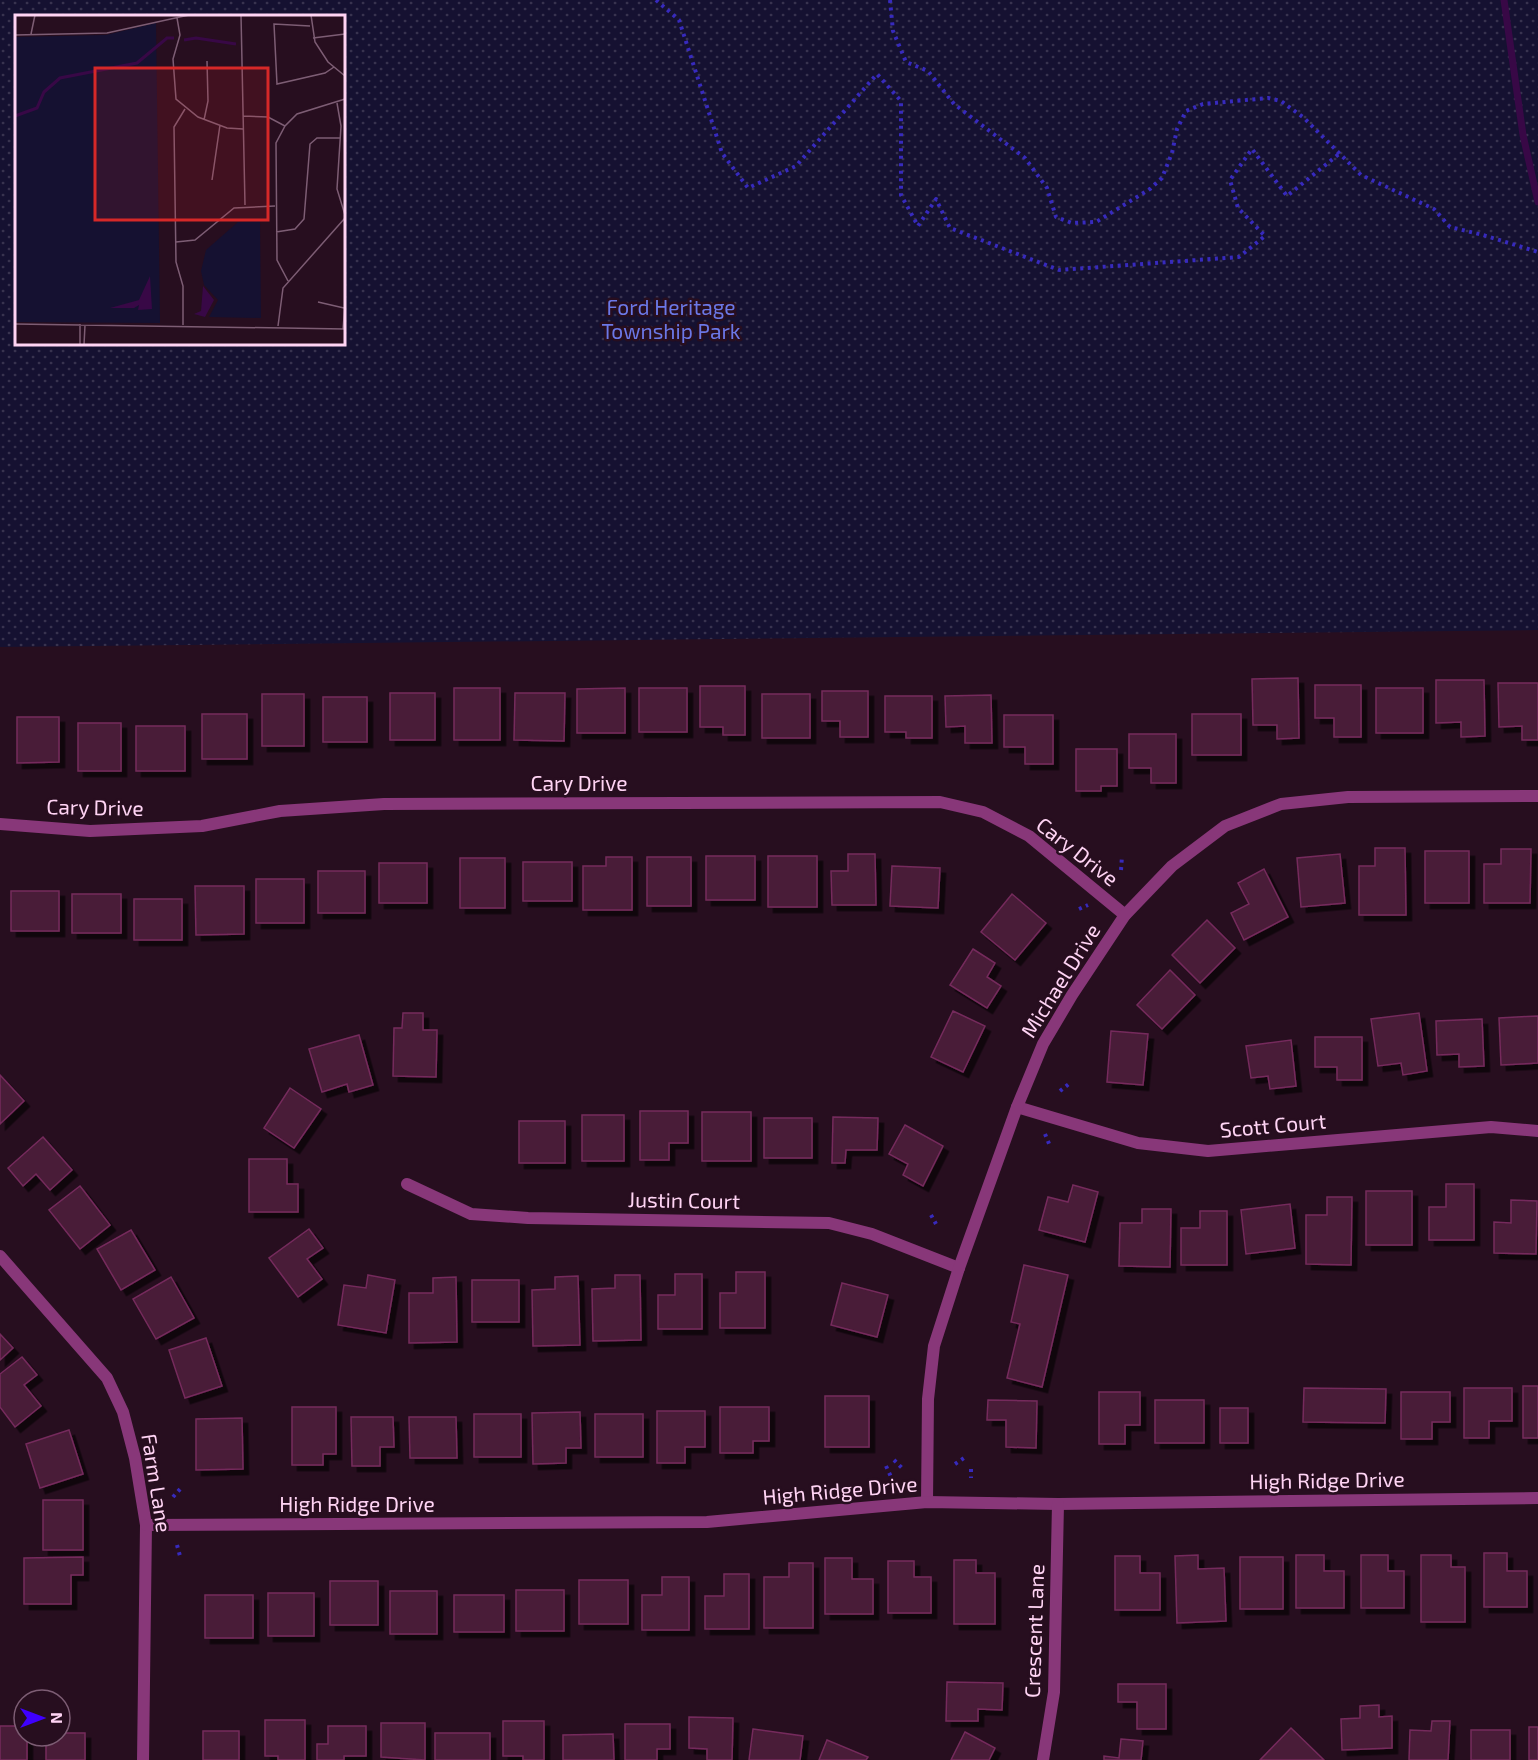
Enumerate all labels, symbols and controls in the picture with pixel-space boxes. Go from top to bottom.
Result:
inset map [15,15,345,345]
park label: Ford Heritage Township Park [601,294,741,343]
street label: Cary Drive [530,770,628,795]
street label: Cary Drive [46,793,144,820]
street label: Cary Drive [1032,811,1124,891]
street label: Michael Drive [1015,919,1105,1042]
street label: Scott Court [1219,1107,1327,1142]
street label: Justin Court [628,1186,740,1213]
street label: Farm Lane [137,1432,178,1534]
street label: High Ridge Drive [1249,1466,1405,1493]
street label: High Ridge Drive [761,1470,918,1509]
street label: High Ridge Drive [279,1491,435,1516]
street label: Crescent Lane [1019,1563,1048,1698]
north arrow [12,1688,72,1748]
text: N [48,1712,67,1724]

